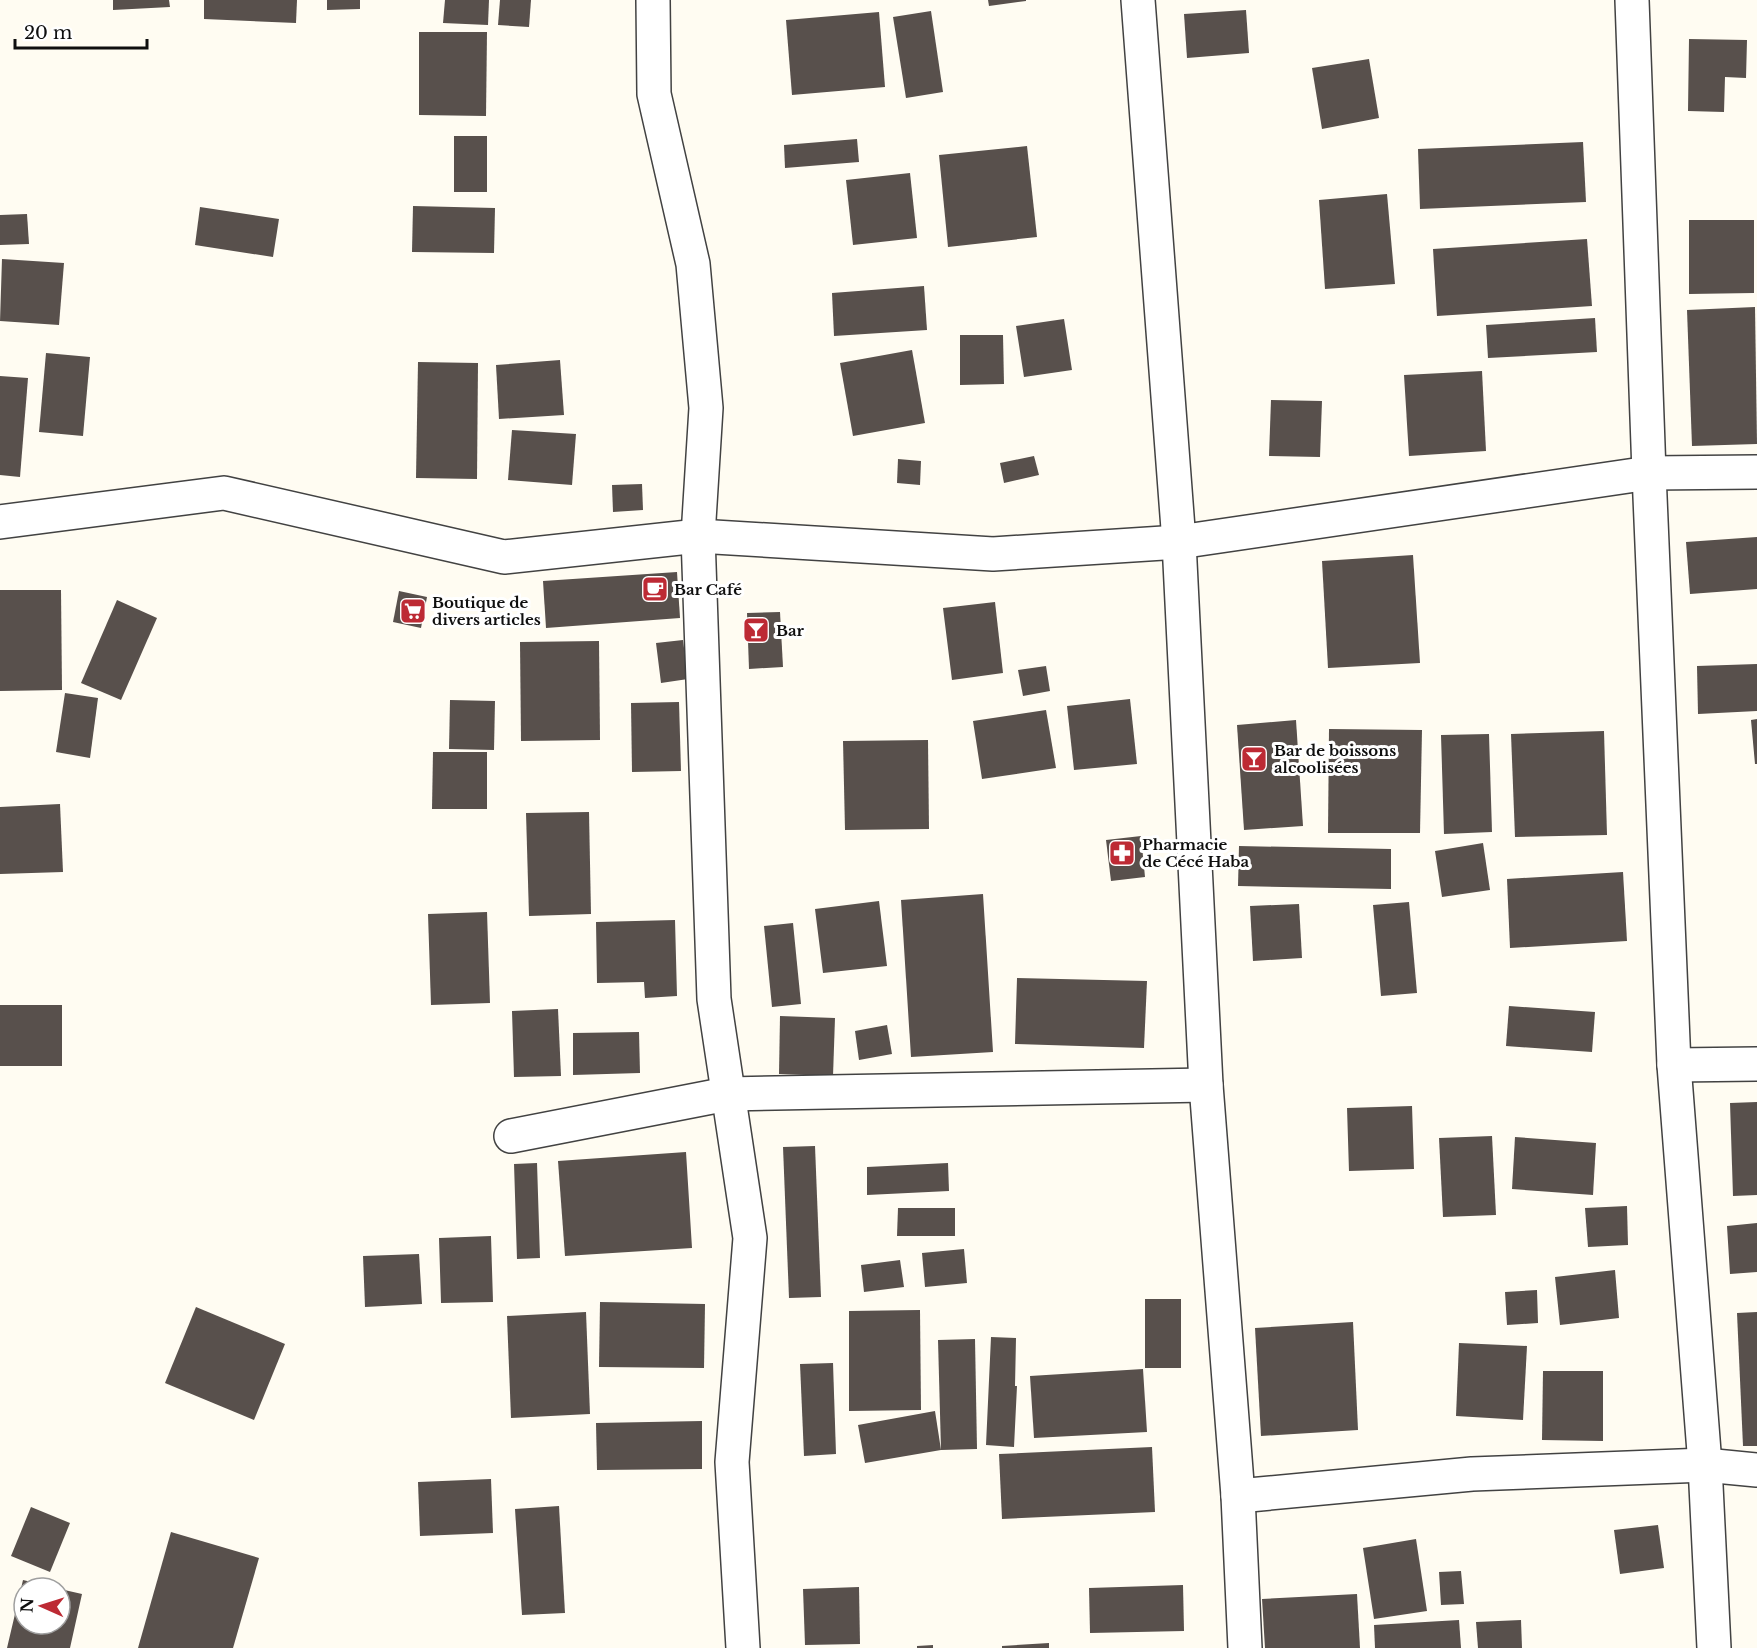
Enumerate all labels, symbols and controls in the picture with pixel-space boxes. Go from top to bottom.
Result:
scale bar [15,12,147,50]
text: 20 m [24,22,72,44]
cafe icon: Bar Café [640,574,670,604]
place label: Bar Café [674,580,742,599]
place label: Boutique de divers articles [432,593,541,629]
supermarket icon: Boutique de divers articles [398,596,428,626]
bar icon: Bar [741,615,771,645]
place label: Bar [776,621,805,640]
place label: Bar de boissons alcoolisées [1274,741,1396,777]
bar icon: Bar de boissons alcoolisées [1239,744,1269,774]
place label: Pharmacie de Cécé Haba [1142,835,1249,871]
pharmacy icon: Pharmacie de Cécé Haba [1107,838,1137,868]
north arrow [12,1576,72,1636]
text: N [17,1597,37,1613]

